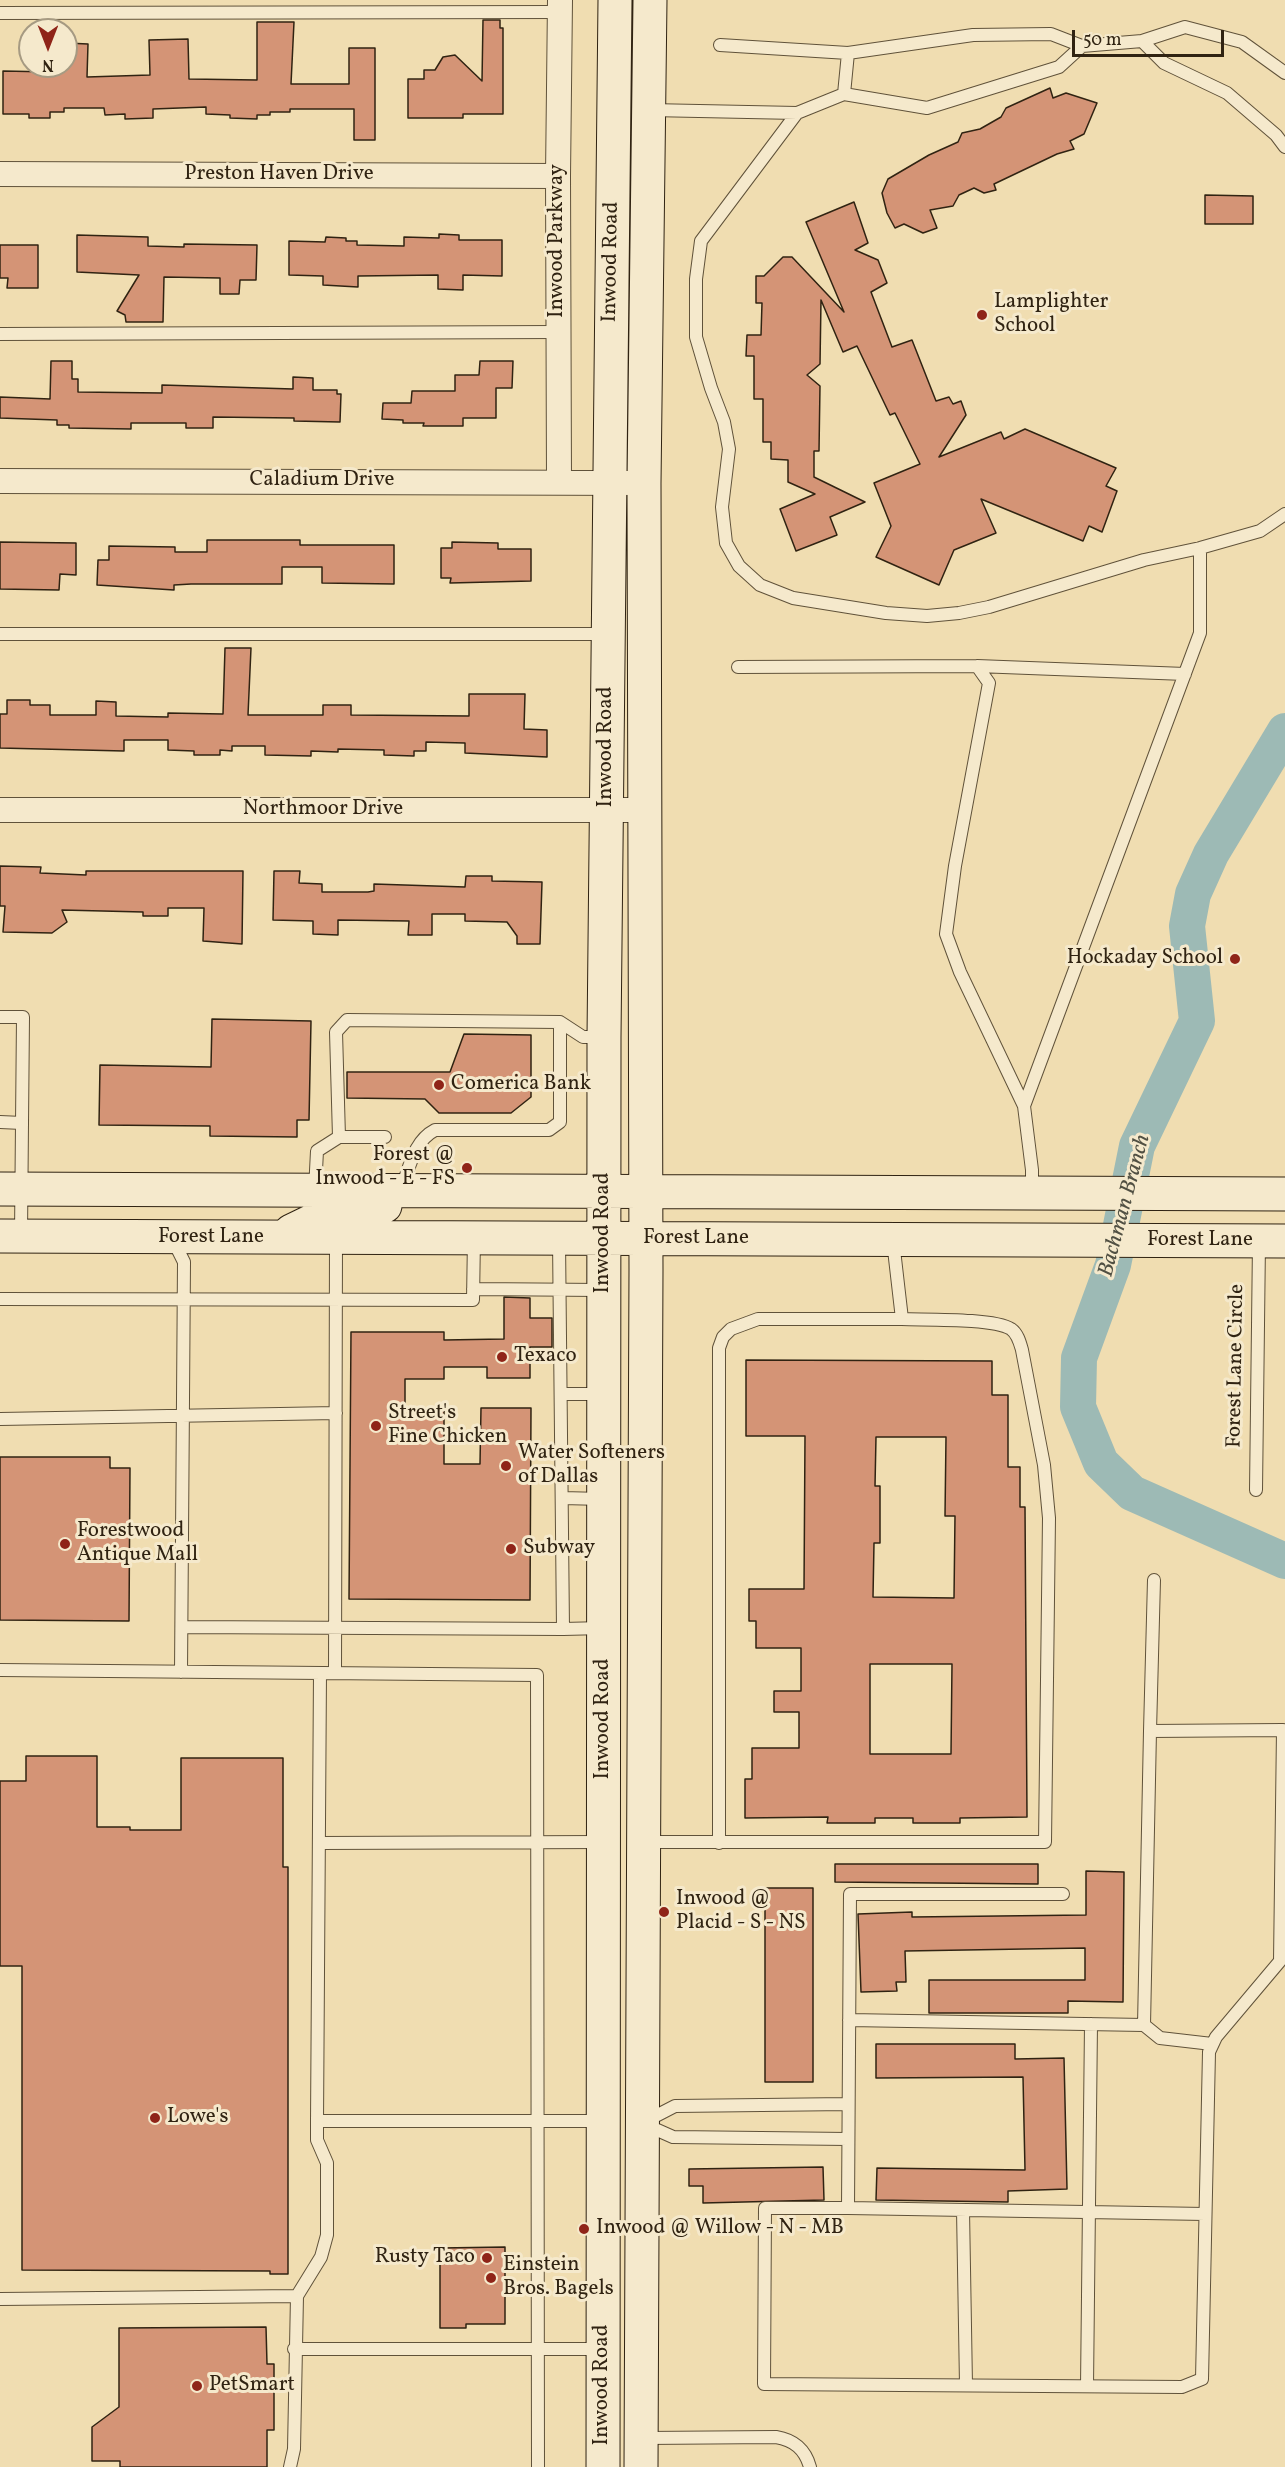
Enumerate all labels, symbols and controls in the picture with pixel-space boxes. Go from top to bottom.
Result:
north arrow [18,18,78,78]
scale bar [1075,18,1226,56]
text: 50 m [1083,28,1122,53]
text: N [42,53,54,75]
street label: Preston Haven Drive [184,162,374,188]
street label: Inwood Parkway [545,164,571,318]
street label: Inwood Road [598,201,626,323]
place label: Lamplighter School [994,290,1108,340]
marker: Lamplighter School [975,308,989,322]
street label: Caladium Drive [250,468,394,494]
street label: Inwood Road [594,687,620,807]
street label: Northmoor Drive [243,797,403,823]
place label: Hockaday School [1067,946,1223,972]
marker: Hockaday School [1228,952,1242,966]
place label: Comerica Bank [451,1072,591,1098]
marker: Comerica Bank [432,1078,446,1092]
water label: Bachman Branch [1094,1132,1158,1280]
place label: Forest @ Inwood - E - FS [315,1143,455,1193]
marker: Forest @ Inwood - E - FS [460,1161,474,1175]
street label: Inwood Road [591,1173,617,1293]
street label: Forest Lane [158,1225,264,1251]
street label: Forest Lane [643,1226,749,1252]
street label: Forest Lane [1147,1228,1253,1254]
street label: Forest Lane Circle [1223,1284,1251,1448]
place label: Texaco [514,1344,577,1370]
marker: Texaco [495,1350,509,1364]
place label: Street's Fine Chicken [388,1401,507,1451]
marker: Street's Fine Chicken [369,1419,383,1433]
place label: Water Softeners of Dallas [518,1441,665,1491]
marker: Water Softeners of Dallas [499,1459,513,1473]
place label: Forestwood Antique Mall [77,1519,198,1569]
place label: Subway [523,1536,595,1562]
marker: Forestwood Antique Mall [58,1537,72,1551]
marker: Subway [504,1542,518,1556]
street label: Inwood Road [591,1659,617,1779]
place label: Inwood @ Placid - S - NS [676,1887,806,1937]
marker: Inwood @ Placid - S - NS [657,1905,671,1919]
place label: Lowe's [167,2105,228,2131]
marker: Lowe's [148,2111,162,2125]
place label: Inwood @ Willow - N - MB [596,2216,844,2242]
marker: Inwood @ Willow - N - MB [577,2222,591,2236]
place label: Rusty Taco [375,2245,475,2271]
marker: Rusty Taco [480,2251,494,2265]
place label: Einstein Bros. Bagels [503,2253,614,2303]
marker: Einstein Bros. Bagels [484,2271,498,2285]
street label: Inwood Road [590,2325,616,2445]
place label: PetSmart [209,2373,295,2399]
marker: PetSmart [190,2379,204,2393]

